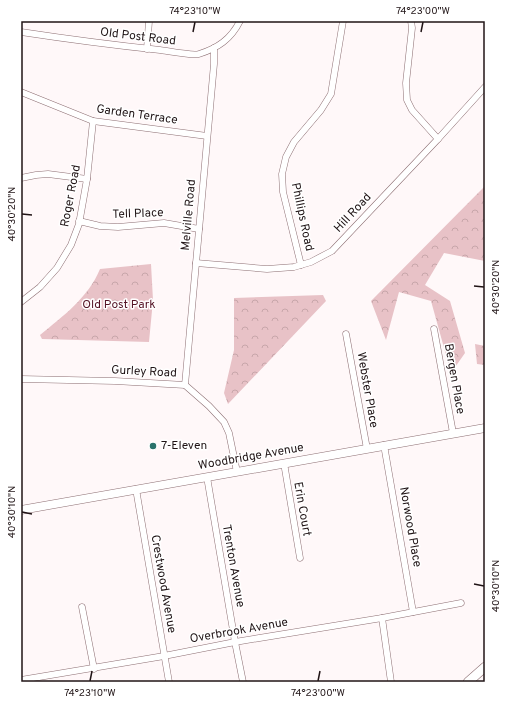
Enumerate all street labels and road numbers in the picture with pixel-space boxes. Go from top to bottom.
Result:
street label: Old Post Road [99,24,177,50]
street label: Garden Terrace [95,101,179,129]
street label: Roger Road [57,163,85,229]
street label: Melville Road [178,179,200,251]
street label: Phillips Road [287,181,317,253]
street label: Hill Road [331,190,375,236]
street label: Tell Place [112,205,164,223]
street label: Bergen Place [440,342,468,416]
street label: Webster Place [352,351,382,429]
street label: Gurley Road [111,362,177,382]
street label: Woodbridge Avenue [197,440,305,474]
street label: Erin Court [289,480,315,538]
street label: Norwood Place [395,486,425,568]
street label: Trenton Avenue [218,523,248,609]
street label: Crestwood Avenue [146,534,180,634]
street label: Overbrook Avenue [189,614,289,648]

